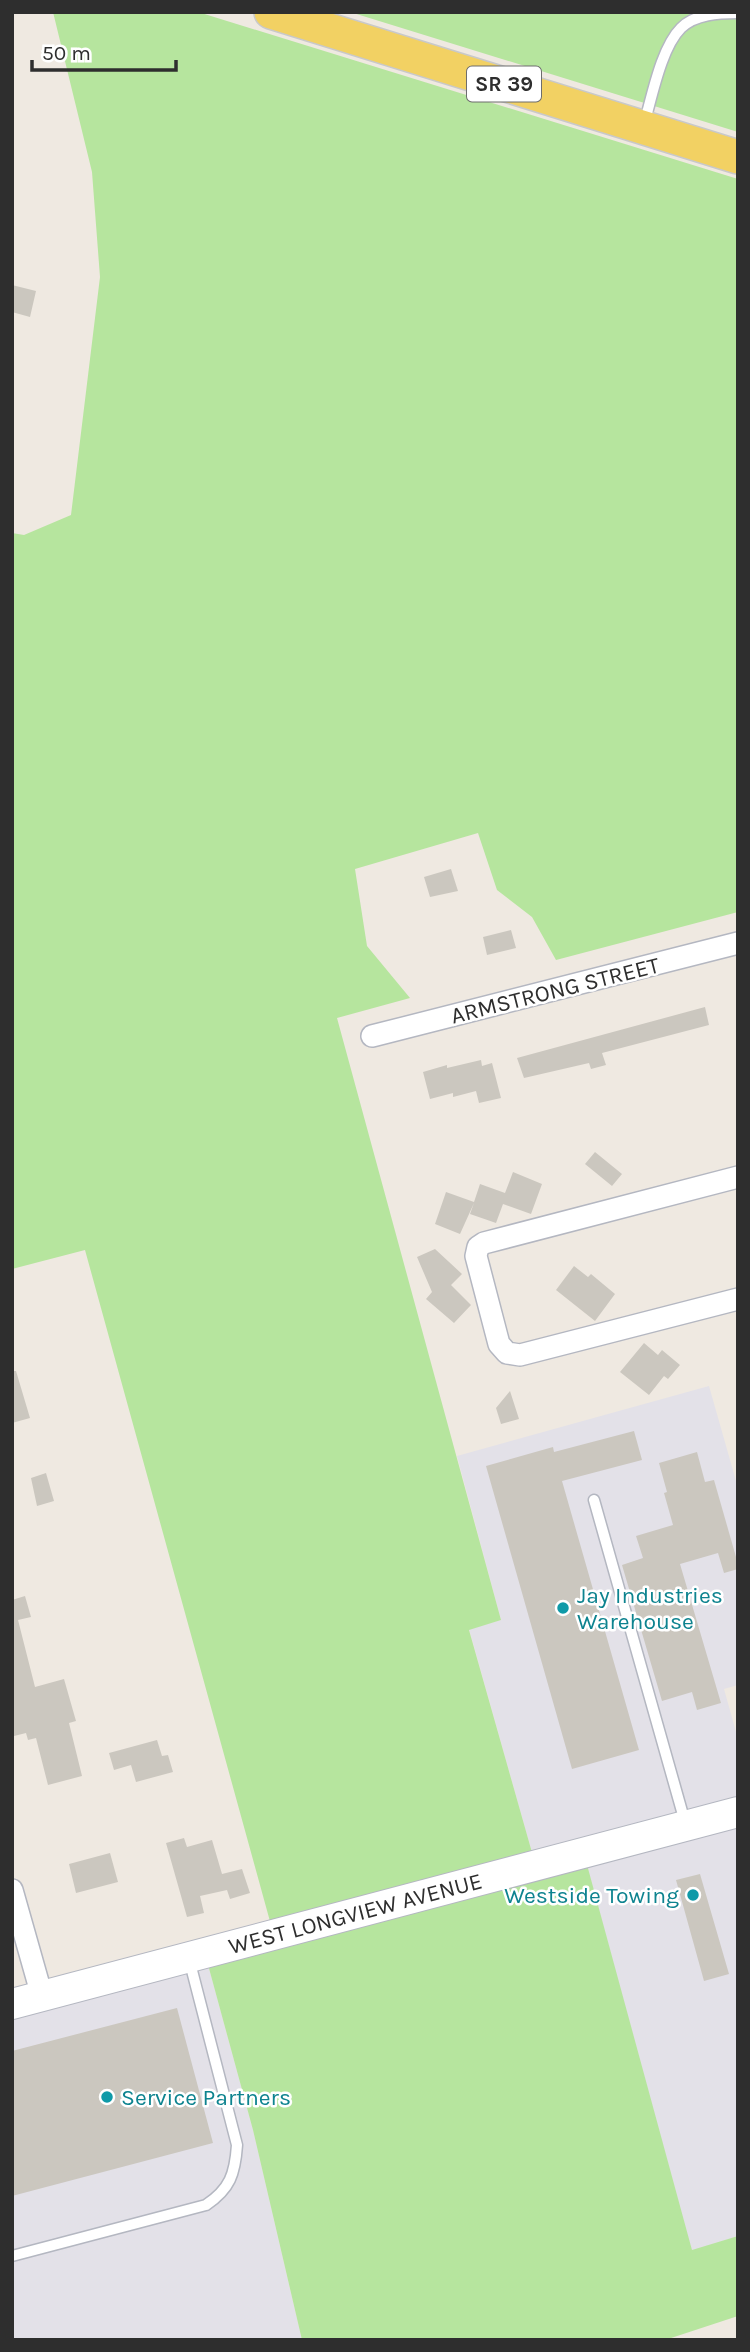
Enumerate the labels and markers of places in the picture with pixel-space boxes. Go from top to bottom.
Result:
place label: Jay Industries Warehouse [577,1582,723,1635]
marker: Jay Industries Warehouse [555,1600,571,1616]
place label: Westside Towing [504,1882,679,1909]
marker: Westside Towing [685,1887,701,1903]
place label: Service Partners [121,2084,291,2111]
marker: Service Partners [99,2089,115,2105]

